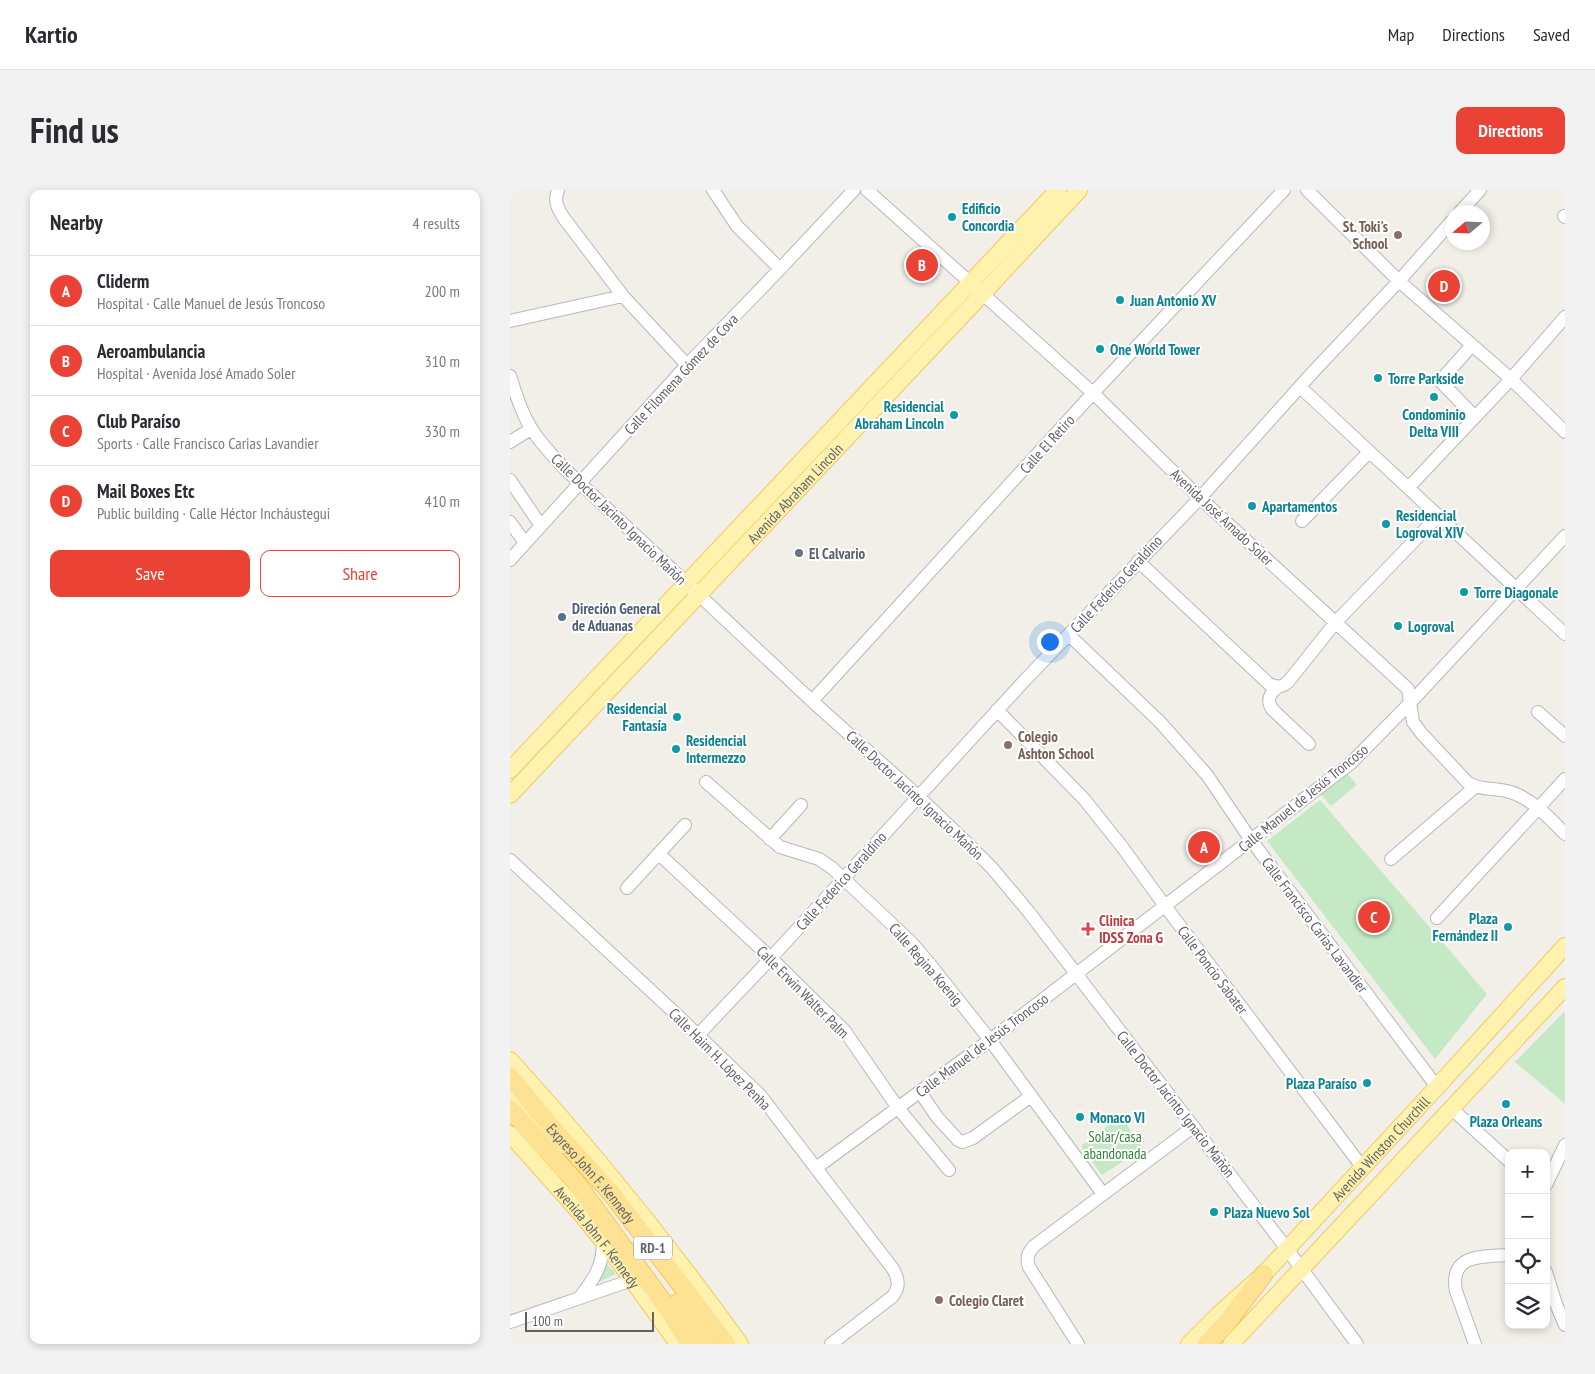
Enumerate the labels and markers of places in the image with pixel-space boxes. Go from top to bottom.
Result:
place label: Edificio Concordia [962,199,1014,235]
marker: Edificio Concordia [946,211,958,223]
place label: St. Toki's School [1343,217,1388,253]
marker: St. Toki's School [1392,229,1404,241]
pin: B [906,246,938,284]
pin: D [1428,267,1460,305]
place label: Juan Antonio XV [1129,291,1217,310]
marker: Juan Antonio XV [1114,294,1126,306]
place label: One World Tower [1110,340,1201,359]
marker: One World Tower [1094,343,1106,355]
place label: Torre Parkside [1388,369,1464,388]
marker: Torre Parkside [1372,372,1384,384]
marker: Condominio Delta VIII [1428,391,1440,403]
place label: Residencial Abraham Lincoln [854,397,944,433]
place label: Condominio Delta VIII [1402,405,1466,441]
marker: Residencial Abraham Lincoln [948,409,960,421]
place label: Apartamentos [1261,497,1337,516]
marker: Apartamentos [1246,500,1258,512]
place label: Residencial Logroval XIV [1396,506,1464,542]
marker: Residencial Logroval XIV [1380,518,1392,530]
place label: El Calvario [809,544,866,563]
marker: El Calvario [793,547,805,559]
place label: Torre Diagonale [1474,583,1558,602]
marker: Torre Diagonale [1458,586,1470,598]
place label: Direción General de Aduanas [572,599,661,635]
marker: Direción General de Aduanas [556,611,568,623]
place label: Logroval [1408,617,1454,636]
marker: Logroval [1392,620,1404,632]
place label: Residencial Fantasía [607,699,667,735]
marker: Residencial Fantasía [671,711,683,723]
place label: Colegio Ashton School [1017,727,1094,763]
place label: Residencial Intermezzo [686,731,747,767]
marker: Colegio Ashton School [1002,739,1014,751]
marker: Residencial Intermezzo [670,743,682,755]
pin: A [1188,828,1220,866]
pin: C [1358,898,1390,936]
place label: Plaza Fernández II [1433,909,1498,945]
place label: Clinica IDSS Zona G [1099,911,1164,947]
marker: Plaza Fernández II [1502,921,1514,933]
marker: Clinica IDSS Zona G [1081,922,1095,936]
place label: Plaza Paraíso [1286,1074,1357,1093]
marker: Plaza Paraíso [1361,1077,1373,1089]
marker: Plaza Orleans [1500,1098,1512,1110]
place label: Monaco VI [1090,1108,1145,1127]
marker: Monaco VI [1074,1111,1086,1123]
place label: Plaza Orleans [1470,1112,1542,1131]
place label: Plaza Nuevo Sol [1224,1203,1310,1222]
marker: Plaza Nuevo Sol [1208,1206,1220,1218]
place label: Colegio Claret [949,1291,1024,1310]
marker: Colegio Claret [933,1294,945,1306]

